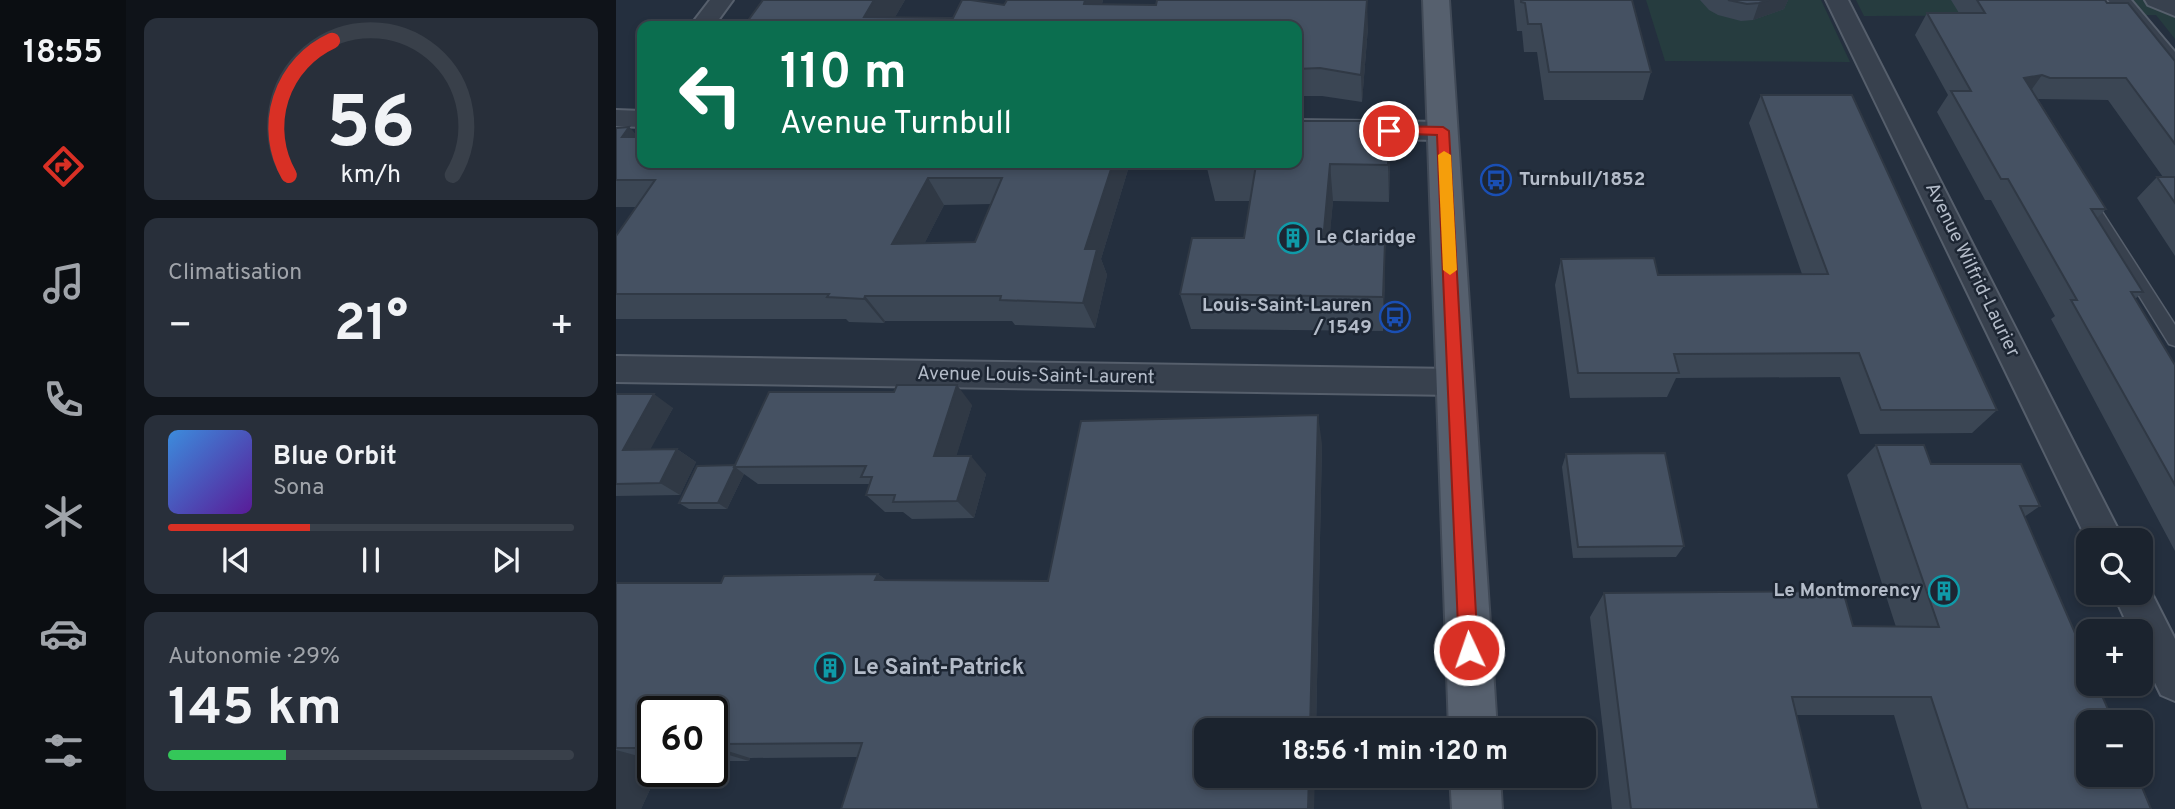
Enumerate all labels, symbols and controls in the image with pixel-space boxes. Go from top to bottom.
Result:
text: 18:55 [23,34,103,74]
text: 110 m [780,44,907,106]
icon: left [665,49,756,140]
text: 56 [326,81,416,173]
pin [1359,101,1419,161]
text: Avenue Turnbull [780,105,1012,145]
icon: arrive [1370,112,1408,150]
icon: directions [39,142,88,191]
text: km/h [341,160,401,192]
bus stop icon: Turnbull/1852 [1479,163,1513,197]
place label: Turnbull/1852 [1519,168,1645,192]
street label: Avenue Wilfrid-Laurier [1919,179,2025,362]
building icon: Le Claridge [1276,221,1310,255]
place label: Le Claridge [1316,226,1416,250]
icon: music [39,259,88,308]
text: Climatisation [168,259,302,288]
text: 21° [334,293,408,359]
place label: Louis-Saint-Lauren / 1549 [1202,294,1372,340]
bus stop icon: Louis-Saint-Lauren / 1549 [1378,300,1412,334]
text: − [168,303,193,352]
text: + [549,303,574,352]
street label: Avenue Louis-Saint-Laurent [917,362,1155,390]
icon: phone [39,375,88,424]
text: Blue Orbit [273,441,397,474]
text: Sona [273,474,324,503]
icon: climate [39,492,88,541]
map controls [2076,528,2153,787]
button: search [2076,528,2153,605]
icon: previous [217,541,255,579]
icon: pause [352,541,390,579]
icon: next [487,541,525,579]
building icon: Le Montmorency [1927,574,1961,608]
place label: Le Montmorency [1774,579,1921,603]
icon: car [39,609,88,658]
position arrow [1432,613,1506,687]
button: + [2076,619,2153,696]
text: Autonomie · 29% [168,643,340,672]
building icon: Le Saint-Patrick [813,651,847,685]
place label: Le Saint-Patrick [853,654,1025,683]
text: 145 km [168,677,342,743]
speed limit sign: 60 [637,696,728,787]
button: − [2076,710,2153,787]
icon: filters [39,726,88,775]
text: 18:56 · 1 min · 120 m [1282,736,1508,769]

